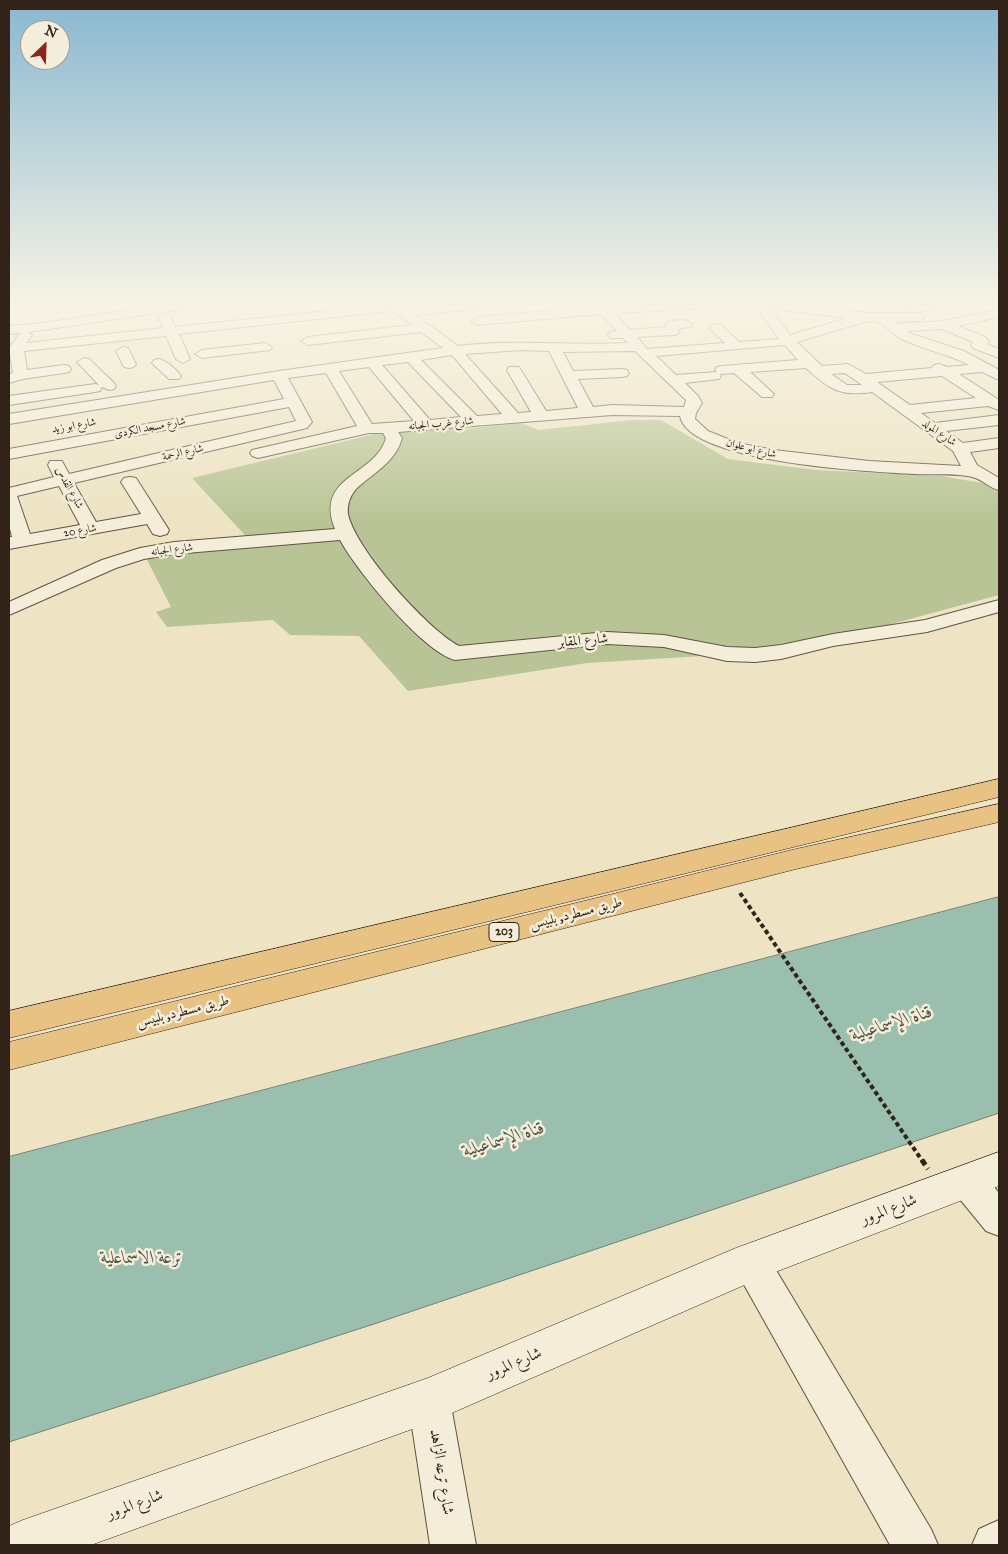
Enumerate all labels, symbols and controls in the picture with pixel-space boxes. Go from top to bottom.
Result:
north arrow [20,20,70,70]
text: N [42,22,60,42]
street label: شارع مسجد الكردى [113,415,187,441]
street label: شارع غرب الجبانه [408,415,474,433]
street label: شارع ابو زيد [51,416,97,436]
street label: شارع المولد [919,417,959,449]
street label: شارع ابو علوان [724,436,778,462]
street label: شارع الرحمة [161,442,205,464]
street label: شارع القدس [52,465,86,511]
street label: شارع 20 [62,522,98,540]
street label: شارع الجبانه [150,541,194,559]
street label: شارع المقابر [557,630,609,652]
street label: طريق مسطرد, بلبيس [528,894,624,934]
road number: 203 [489,922,519,942]
street label: طريق مسطرد, بلبيس [135,992,231,1032]
water label: قناة الإسماعيلية [849,1001,935,1047]
water label: قناة الإسماعيلية [461,1117,547,1163]
street label: شارع المرور [858,1191,920,1229]
water label: ترعة الاسماعلية [101,1248,183,1270]
street label: شارع المرور [483,1344,545,1384]
street label: شارع ترعه الزاهد [425,1428,457,1516]
street label: شارع المرور [104,1486,166,1524]

